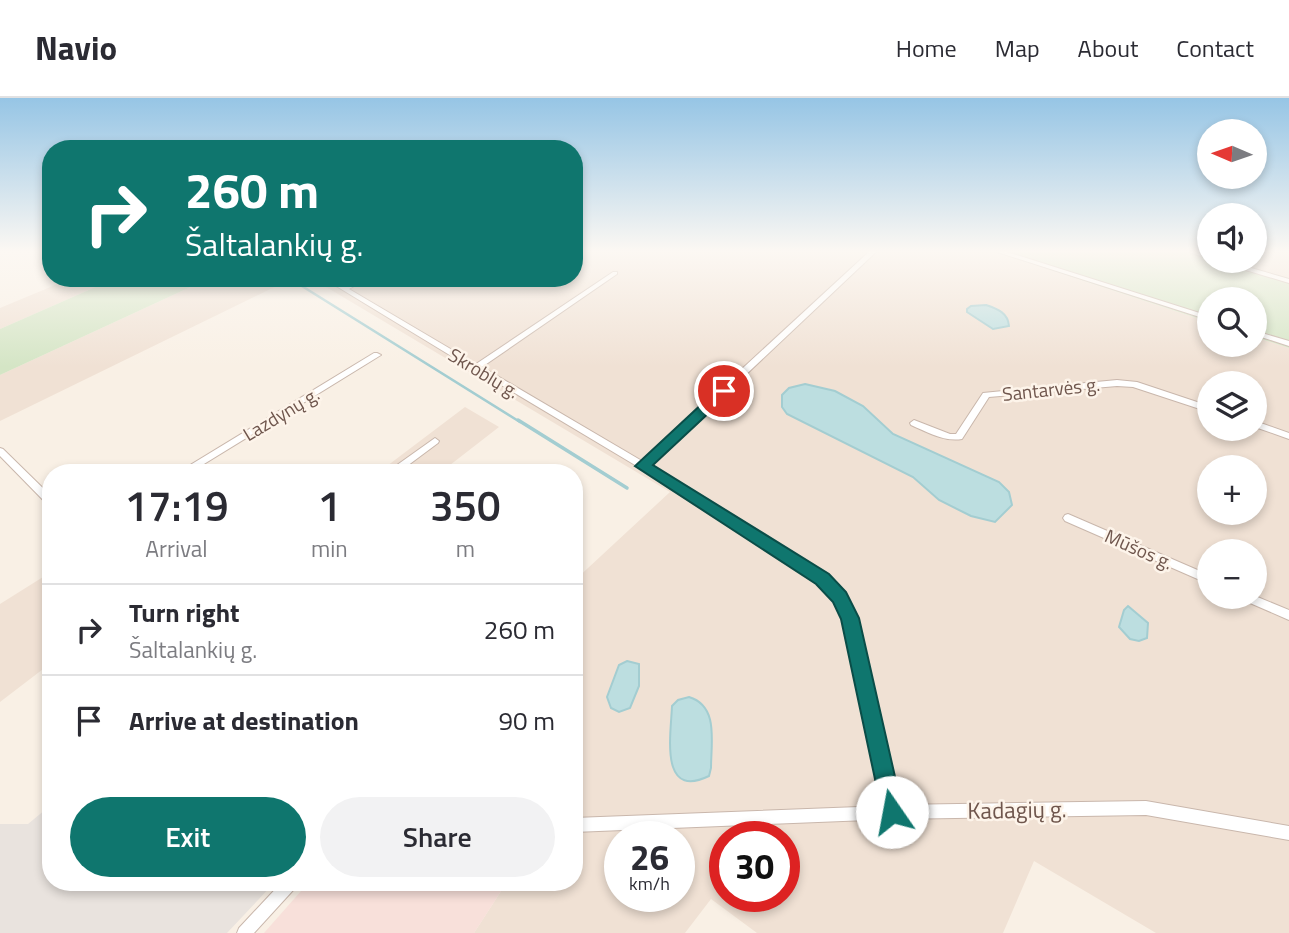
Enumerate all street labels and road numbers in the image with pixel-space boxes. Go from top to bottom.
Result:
street label: Skroblų g. [443,340,525,405]
street label: Santarvės g. [1001,369,1101,408]
street label: Lazdynų g. [237,379,325,448]
street label: Mūšos g. [1101,521,1178,576]
street label: Kadagių g. [967,791,1067,828]

